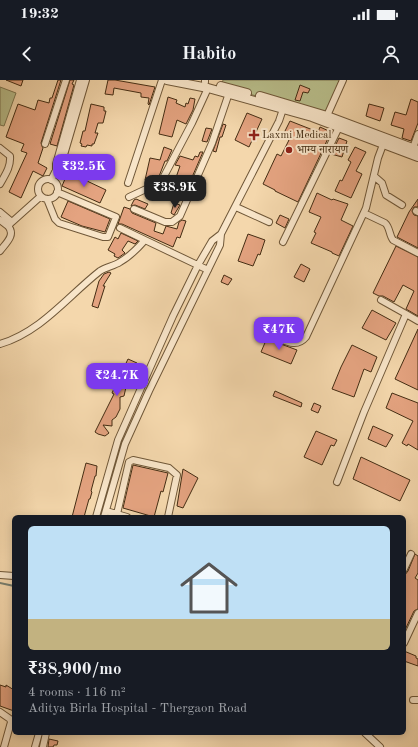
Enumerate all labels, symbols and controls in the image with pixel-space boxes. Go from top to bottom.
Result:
text: 19:32 [20,7,59,22]
icon: back [16,43,38,65]
icon: person [380,43,402,65]
text: Habito [182,45,236,63]
marker: Laxmi Medical [249,130,259,140]
place label: Laxmi Medical [262,130,332,141]
marker: भाग्य नारायण [284,145,294,155]
place label: भाग्य नारायण [297,145,350,156]
pin: ₹32.5K [51,154,117,188]
text: ₹32.5K [62,160,106,173]
pin: ₹38.9K [142,175,208,209]
text: ₹38.9K [153,181,197,194]
pin: ₹47K [255,317,303,351]
text: ₹47K [263,323,295,336]
pin: ₹24.7K [84,363,150,397]
text: ₹24.7K [95,369,139,382]
icon: home [173,552,245,624]
text: ₹38,900/mo [28,661,121,678]
text: 4 rooms · 116 m² [28,686,126,699]
text: Aditya Birla Hospital - Thergaon Road [28,702,247,715]

